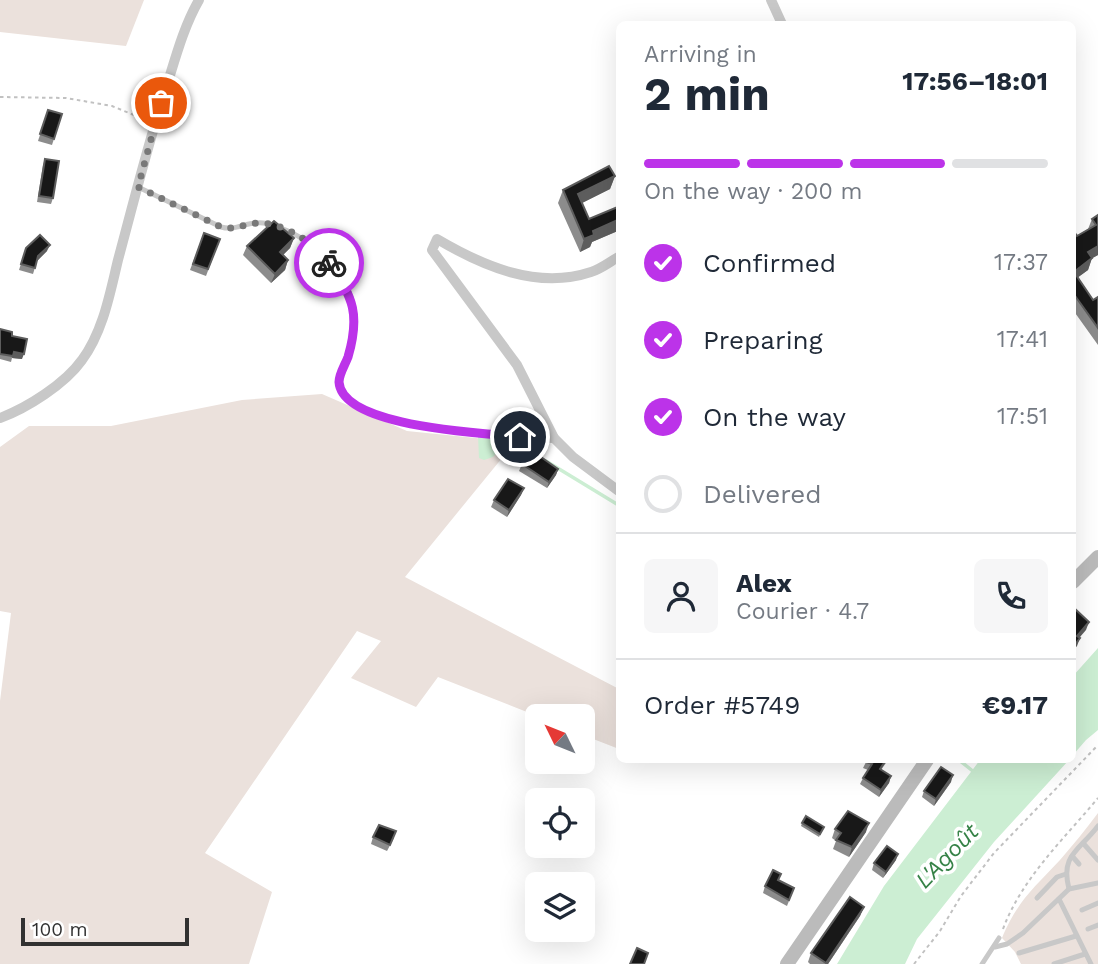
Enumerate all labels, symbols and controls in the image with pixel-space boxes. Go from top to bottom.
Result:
text: Arriving in [644,41,757,68]
text: 17:56–18:01 [902,66,1048,96]
text: 2 min [644,67,770,121]
pin [131,73,191,133]
icon: bag [142,84,180,122]
text: On the way · 200 m [644,178,862,205]
courier [294,228,364,298]
icon: bike [310,244,348,282]
icon: check [644,244,682,282]
text: Confirmed [703,248,836,278]
text: 17:37 [994,249,1048,276]
icon: check [644,321,682,359]
text: Preparing [703,325,823,355]
text: 17:41 [997,326,1048,353]
icon: check [644,398,682,436]
text: On the way [703,402,846,432]
text: 17:51 [997,403,1048,430]
pin [490,407,550,467]
icon: home [501,418,539,456]
text: Delivered [703,479,822,509]
button: person [644,559,718,633]
button: phone [974,559,1048,633]
text: Alex [736,568,792,598]
text: Courier · 4.7 [736,598,869,625]
text: Order #5749 [644,690,800,720]
text: €9.17 [982,690,1048,720]
north arrow [525,704,595,774]
map controls [525,704,595,942]
button: locate [525,788,595,858]
water label: L'Agoût [910,818,985,894]
button: layers [525,872,595,942]
scale bar [21,915,189,947]
text: 100 m [32,918,88,941]

